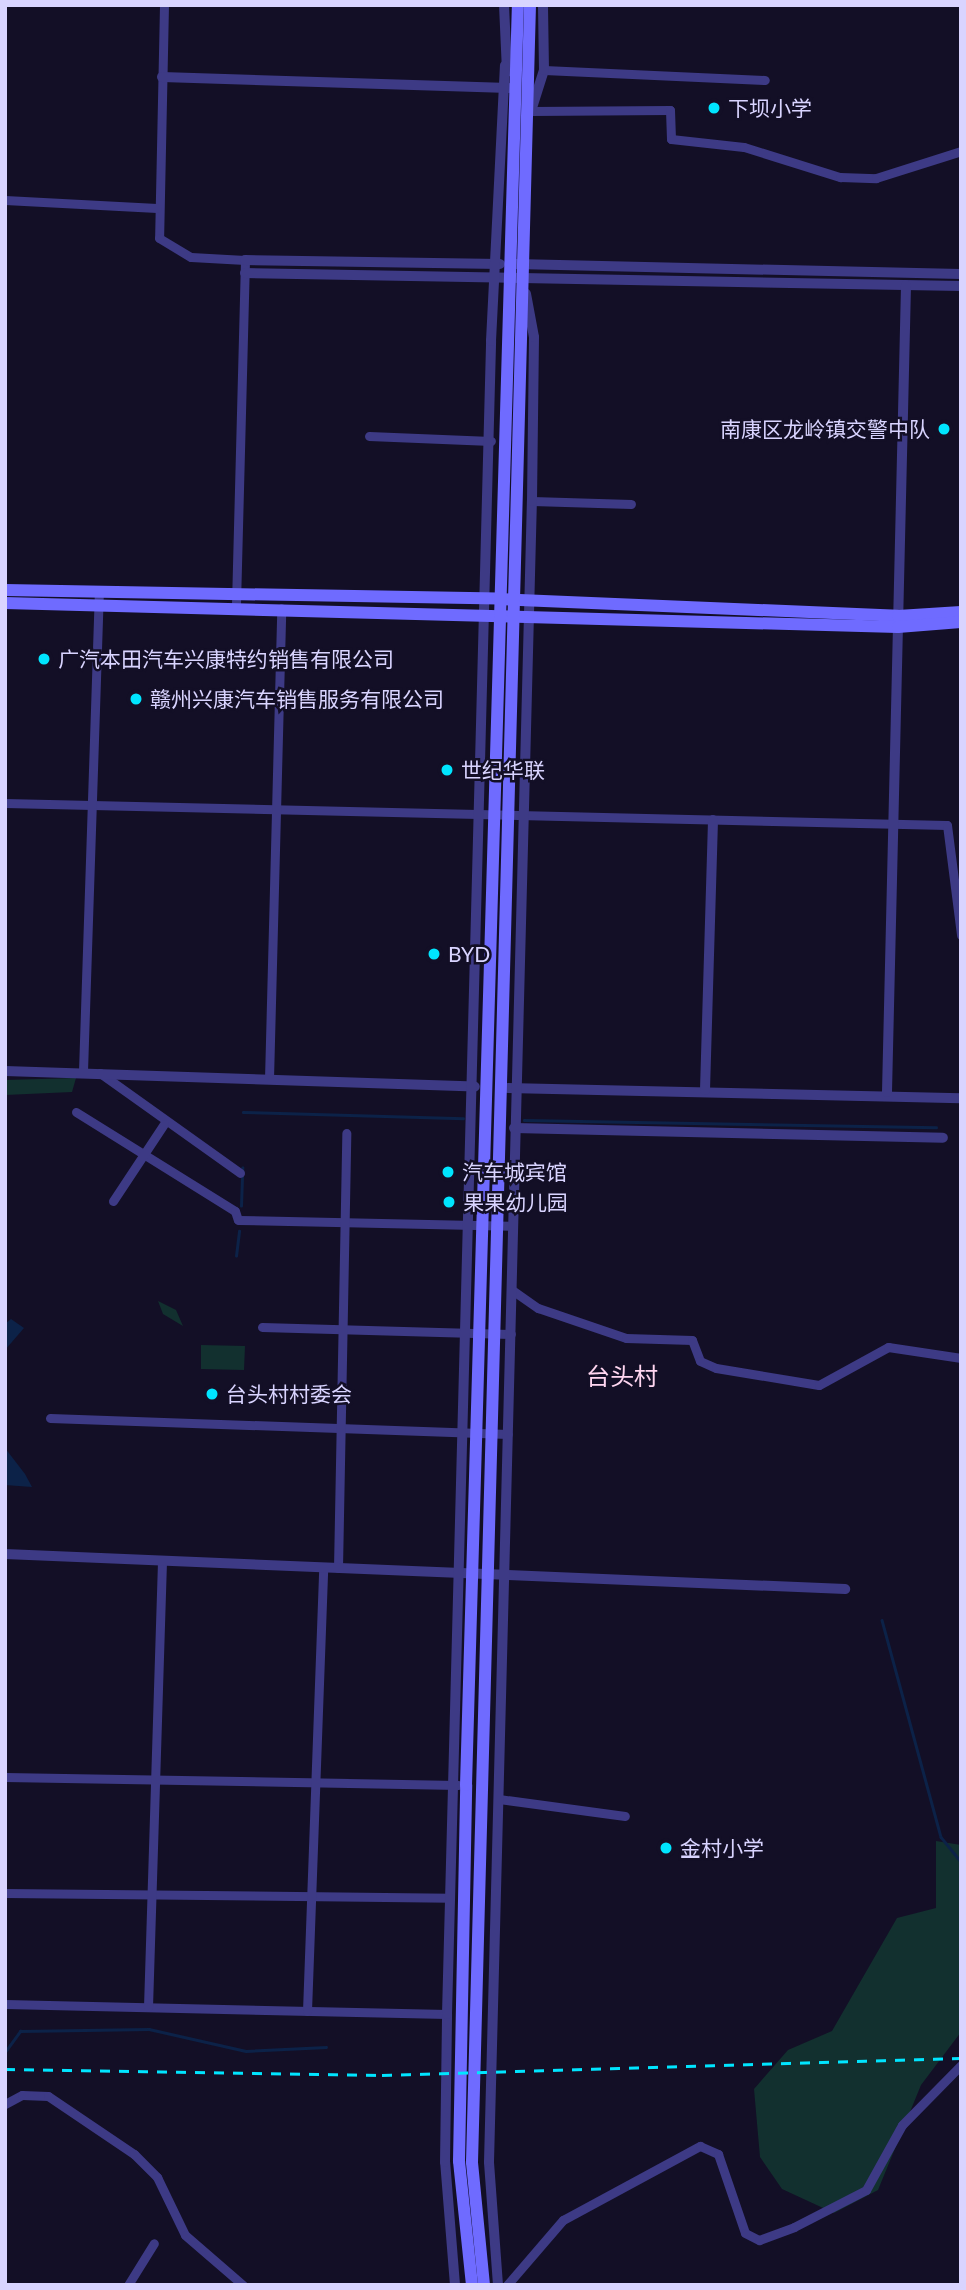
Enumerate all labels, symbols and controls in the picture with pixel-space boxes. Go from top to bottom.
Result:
place label: 下坝小学 [728,95,812,121]
marker: 下坝小学 [706,100,722,116]
place label: 南康区龙岭镇交警中队 [720,416,930,442]
marker: 南康区龙岭镇交警中队 [936,421,952,437]
place label: 广汽本田汽车兴康特约销售有限公司 [58,646,394,672]
marker: 广汽本田汽车兴康特约销售有限公司 [36,651,52,667]
place label: 赣州兴康汽车销售服务有限公司 [150,686,444,712]
marker: 赣州兴康汽车销售服务有限公司 [128,691,144,707]
place label: 世纪华联 [461,757,545,783]
marker: 世纪华联 [439,762,455,778]
place label: BYD [448,941,490,967]
marker: BYD [426,946,442,962]
place label: 汽车城宾馆 [462,1159,567,1185]
marker: 汽车城宾馆 [440,1164,456,1180]
place label: 果果幼儿园 [463,1189,568,1215]
marker: 果果幼儿园 [441,1194,457,1210]
district label: 台头村 [586,1362,658,1390]
place label: 台头村村委会 [226,1381,352,1407]
marker: 台头村村委会 [204,1386,220,1402]
place label: 金村小学 [680,1835,764,1861]
marker: 金村小学 [658,1840,674,1856]

